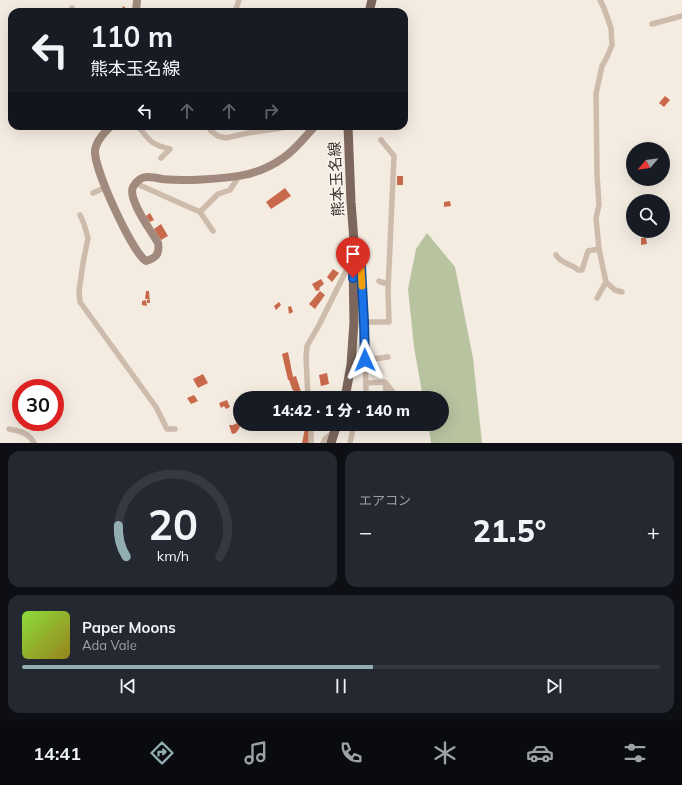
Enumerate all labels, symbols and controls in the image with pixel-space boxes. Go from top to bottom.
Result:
text: 110 m [90,19,173,54]
icon: left [24,24,76,76]
text: 熊本玉名線 [90,57,180,80]
icon: left [134,100,156,122]
icon: ahead [176,100,198,122]
icon: ahead [218,100,240,122]
icon: right [260,100,282,122]
street label: 熊本玉名線 [325,141,347,217]
north arrow [626,142,670,186]
map controls [626,142,670,238]
button: search [626,194,670,238]
pin [336,237,370,278]
icon: arrive [342,243,364,265]
position arrow [344,339,386,381]
speed limit sign: 30 [12,379,64,431]
text: 14:42 · 1 分 · 140 m [272,401,410,420]
text: エアコン [359,492,411,508]
text: 20 [148,498,197,550]
text: 21.5° [473,512,546,550]
text: − [359,518,372,546]
text: + [647,518,660,546]
text: km/h [156,547,189,565]
text: Paper Moons [82,618,176,637]
text: Ada Vale [82,637,137,653]
icon: previous [117,675,139,697]
icon: pause [330,675,352,697]
icon: next [543,675,565,697]
icon: directions [148,739,176,767]
icon: music [242,739,270,767]
icon: phone [337,739,365,767]
icon: climate [431,739,459,767]
icon: car [526,739,554,767]
icon: filters [621,739,649,767]
text: 14:41 [33,742,81,765]

